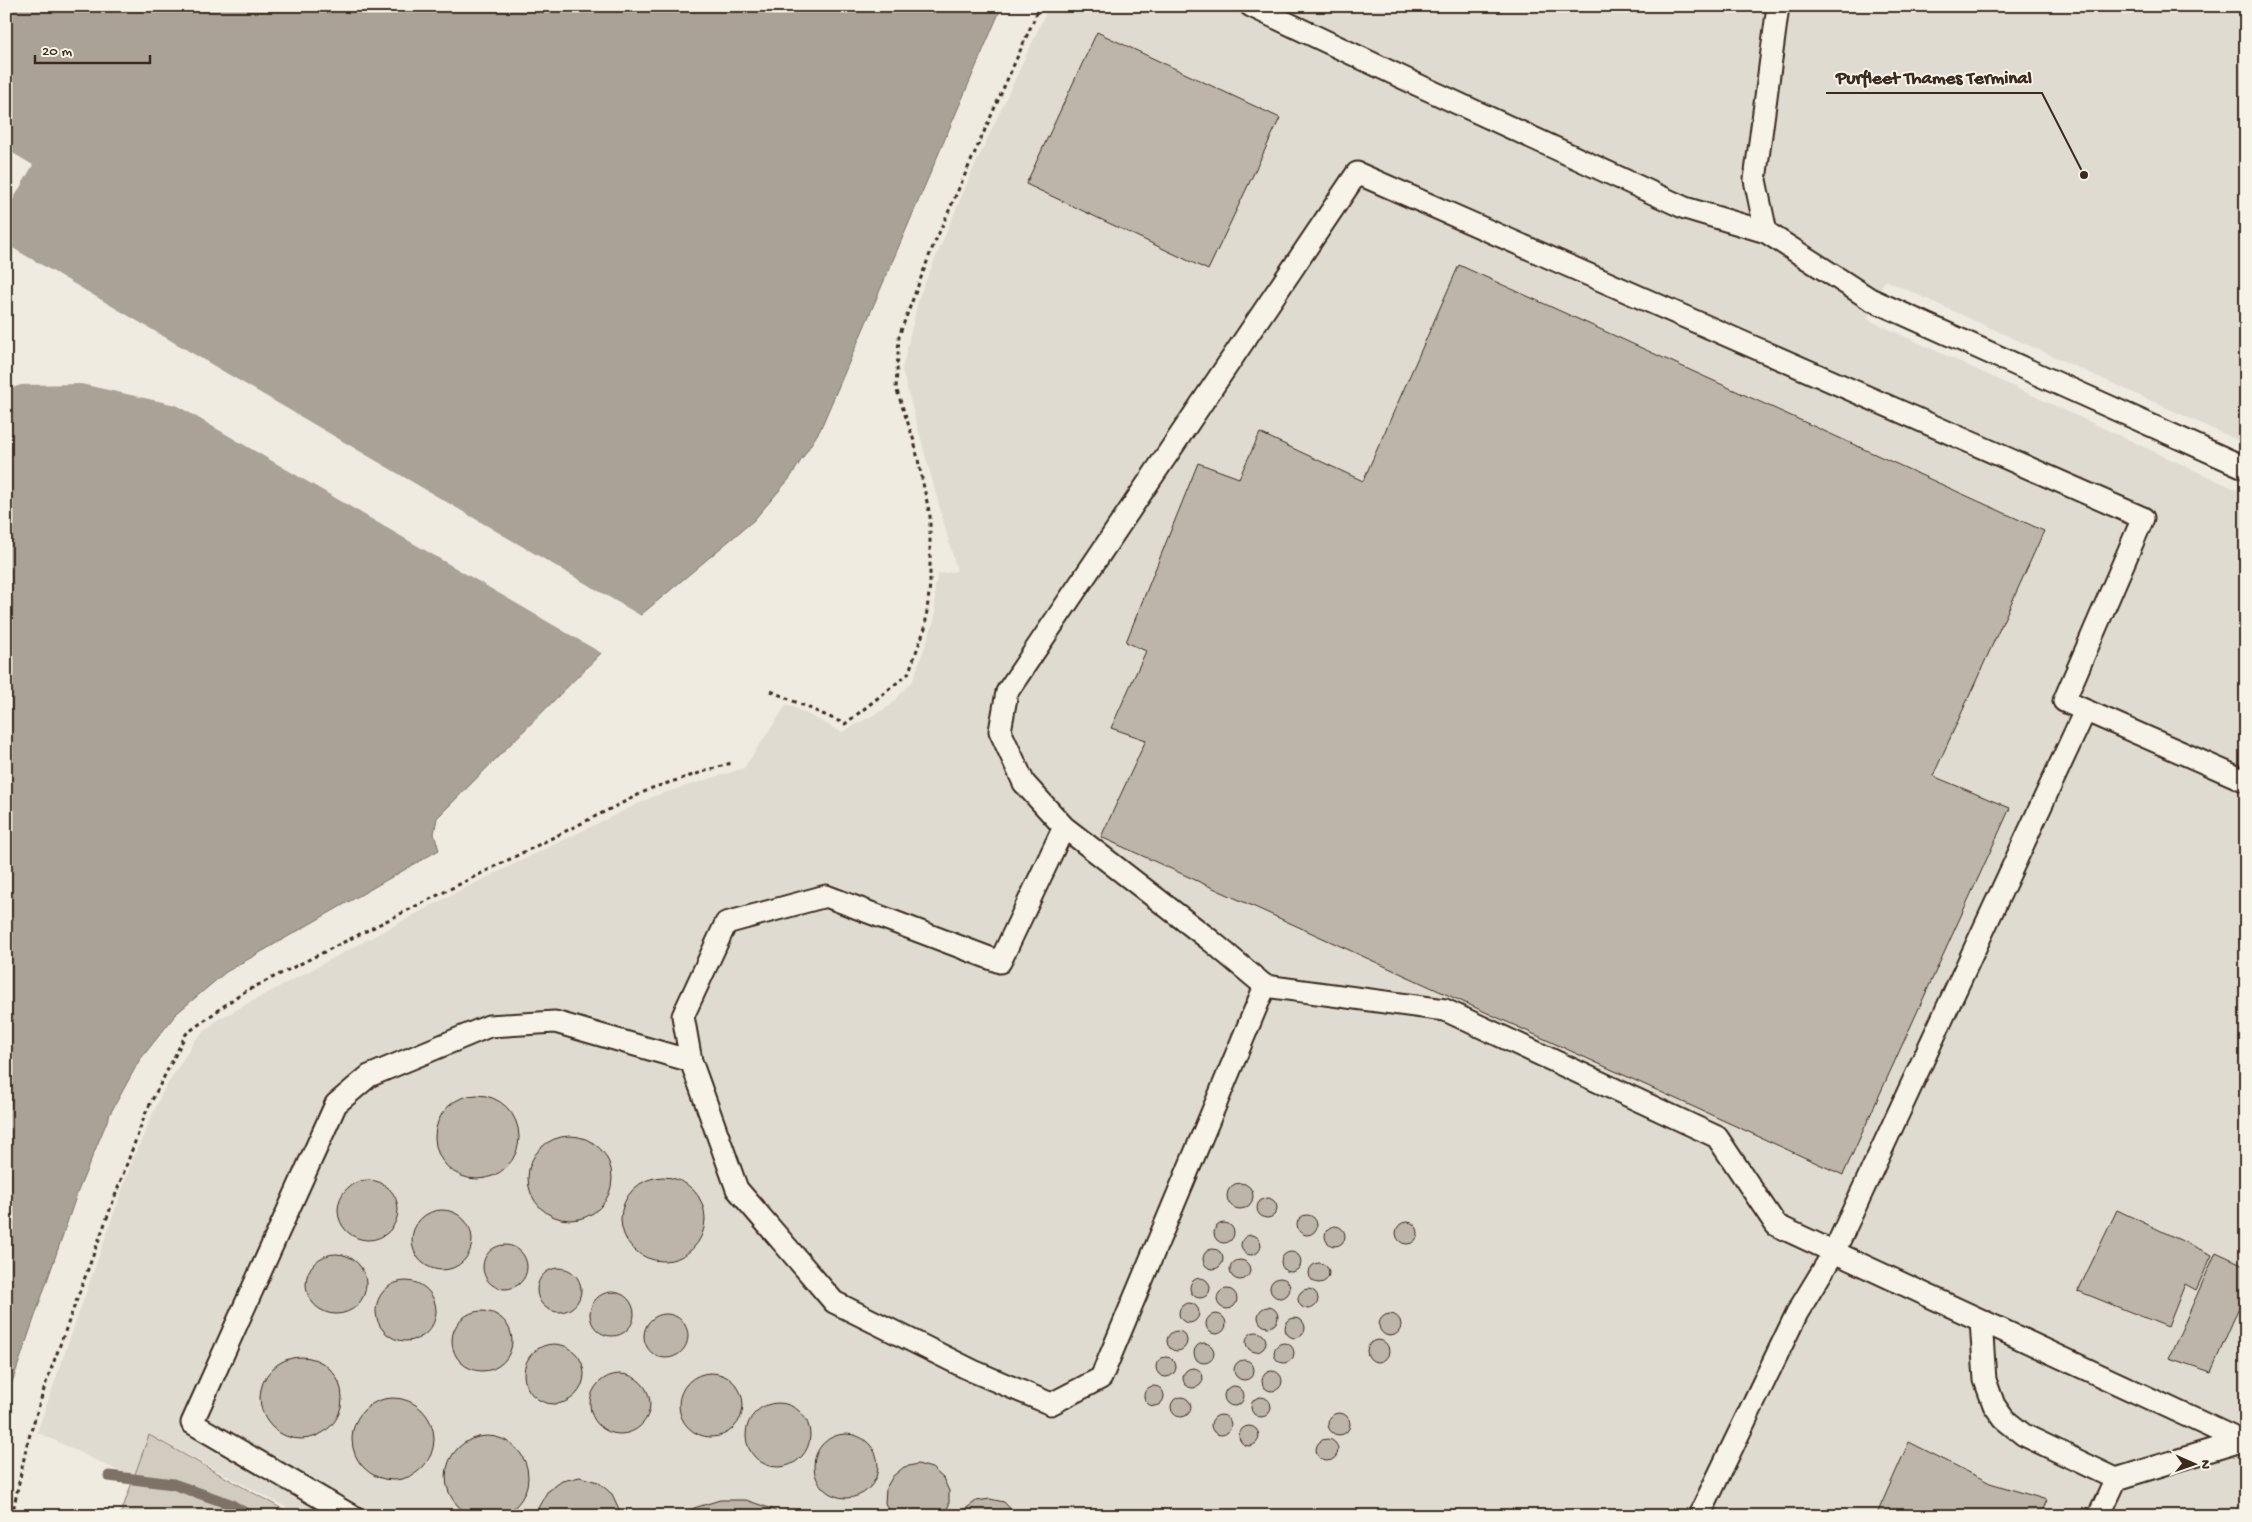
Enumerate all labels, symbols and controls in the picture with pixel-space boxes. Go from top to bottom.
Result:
scale bar [35,32,150,64]
text: 20 m [42,43,72,61]
callout: Purfleet Thames Terminal [1826,59,2042,93]
text: Purfleet Thames Terminal [1835,68,2032,91]
north arrow [2170,1440,2220,1490]
text: N [2196,1460,2213,1469]

